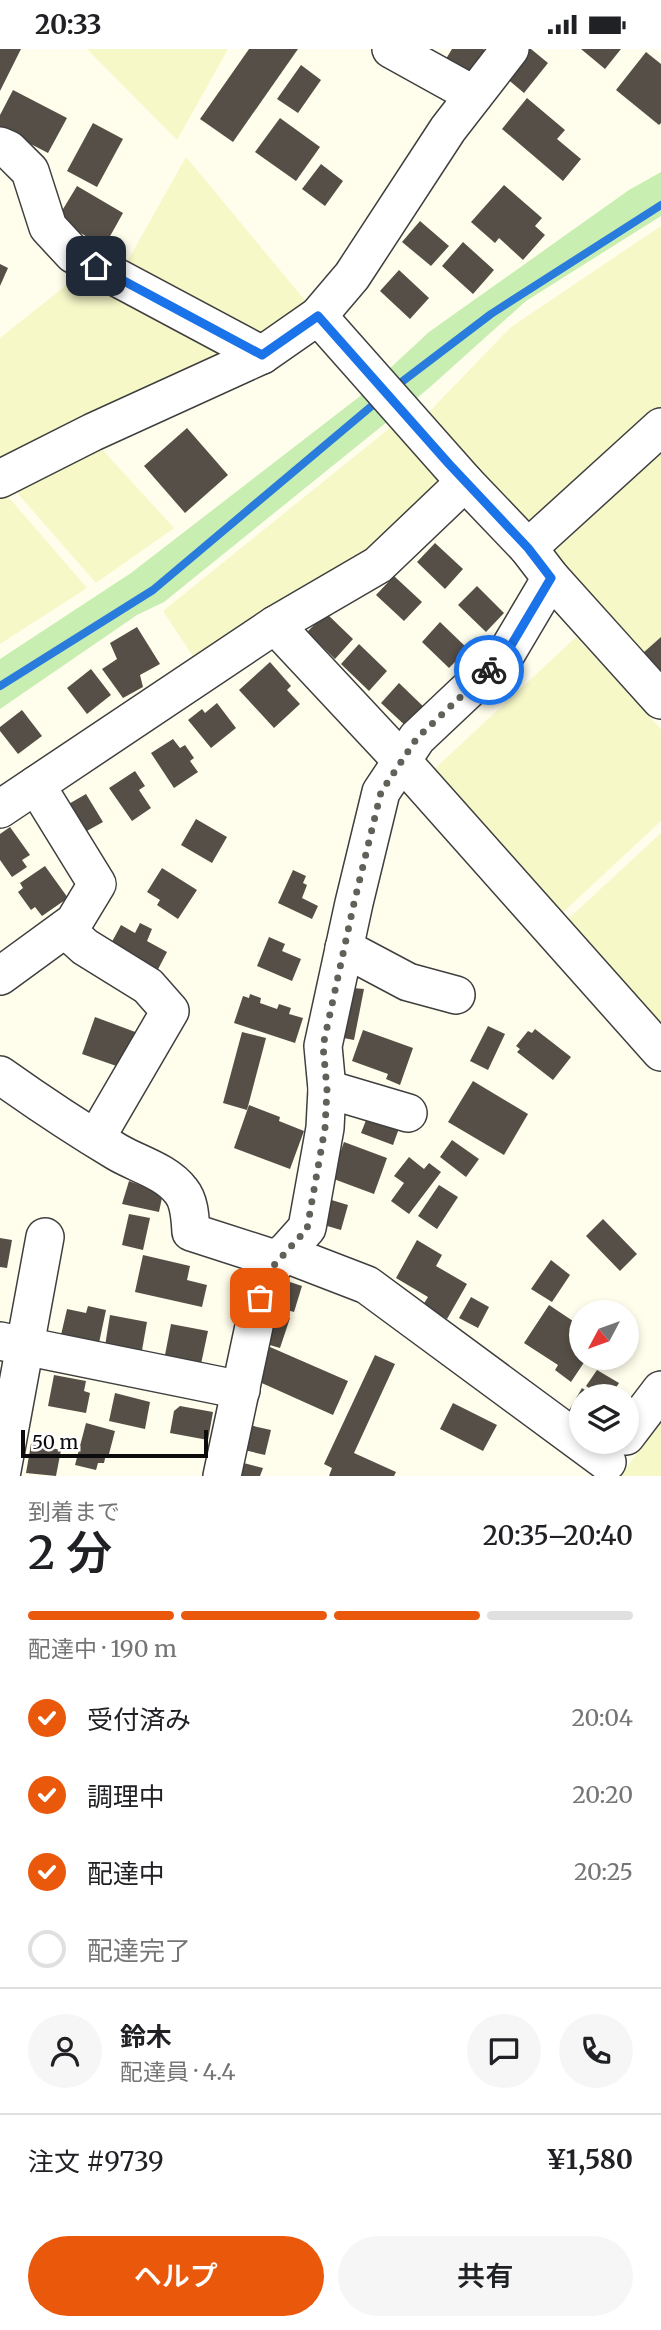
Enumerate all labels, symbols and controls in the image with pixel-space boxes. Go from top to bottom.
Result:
text: 20:33 [35,8,102,41]
pin [66,236,126,296]
icon: home [77,247,115,285]
courier [454,635,524,705]
icon: bike [470,651,508,689]
pin [230,1268,290,1328]
icon: bag [241,1279,279,1317]
north arrow [569,1300,639,1370]
map controls [569,1300,639,1454]
button: layers [569,1384,639,1454]
scale bar [21,1427,208,1459]
text: 50 m [32,1430,78,1454]
text: 到着まで [28,1497,120,1526]
text: 20:35–20:40 [483,1519,633,1552]
text: 2 分 [28,1524,112,1582]
text: 配達中 · 190 m [28,1634,177,1663]
icon: check [28,1699,66,1737]
text: 受付済み [87,1703,191,1736]
text: 20:04 [571,1703,633,1732]
icon: check [28,1776,66,1814]
text: 調理中 [87,1780,165,1813]
text: 20:20 [572,1780,633,1809]
icon: check [28,1853,66,1891]
text: 配達中 [87,1857,165,1890]
text: 20:25 [574,1857,633,1886]
text: 配達完了 [87,1934,191,1967]
button: person [28,2014,102,2088]
button: chat [467,2014,541,2088]
button: phone [559,2014,633,2088]
text: 鈴木 [120,2020,172,2053]
text: 配達員 · 4.4 [120,2057,236,2086]
text: ¥1,580 [546,2143,633,2176]
text: 注文 #9739 [28,2145,164,2178]
button: ヘルプ [28,2236,324,2316]
button: 共有 [338,2236,633,2316]

